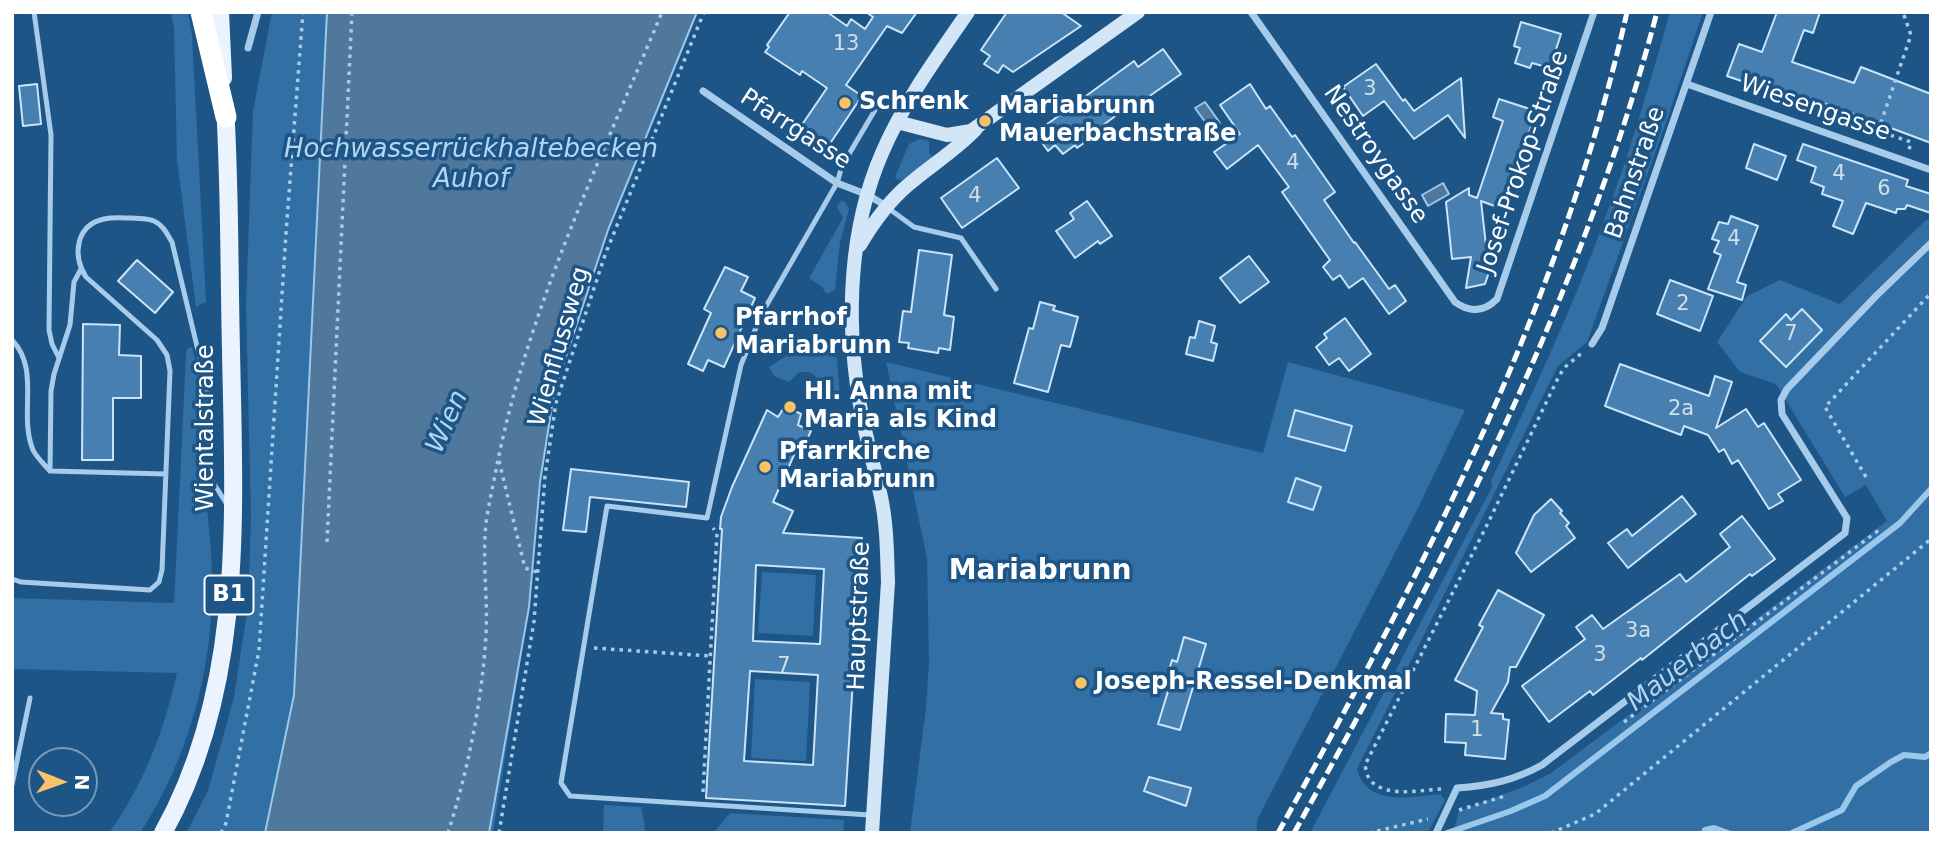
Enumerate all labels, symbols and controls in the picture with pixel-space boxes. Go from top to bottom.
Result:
house number: 13 [833,32,859,58]
street label: Josef-Prokop-Straße [1472,47,1576,277]
street label: Wiesengasse [1736,70,1894,148]
house number: 3 [1363,77,1377,103]
street label: Nestroygasse [1317,80,1433,230]
street label: Pfarrgasse [734,84,856,176]
place label: Schrenk [859,89,969,117]
place label: Mariabrunn Mauerbachstraße [999,93,1236,149]
marker: Schrenk [837,95,853,111]
street label: Bahnstraße [1600,103,1672,243]
marker: Mariabrunn Mauerbachstraße [977,113,993,129]
water label: Hochwasserrückhaltebecken Auhof [284,134,658,196]
house number: 4 [1286,151,1300,177]
house number: 4 [1832,162,1846,188]
house number: 6 [1877,177,1891,203]
house number: 4 [968,184,982,210]
house number: 4 [1727,227,1741,253]
street label: Wienflussweg [523,264,597,430]
house number: 2 [1676,292,1690,318]
place label: Pfarrhof Mariabrunn [735,305,892,361]
house number: 7 [1784,322,1798,348]
marker: Pfarrhof Mariabrunn [713,325,729,341]
street label: Wientalstraße [193,344,221,512]
place label: Hl. Anna mit Maria als Kind [804,379,997,435]
water label: Wien [420,386,476,458]
house number: 2a [1668,397,1694,423]
marker: Hl. Anna mit Maria als Kind [782,399,798,415]
place label: Pfarrkirche Mariabrunn [779,439,936,495]
marker: Pfarrkirche Mariabrunn [757,459,773,475]
street label: Hauptstraße [843,541,877,691]
district label: Mariabrunn [949,555,1131,589]
road number: B1 [204,576,254,614]
water label: Mauerbach [1621,605,1755,719]
house number: 3a [1625,619,1651,645]
house number: 3 [1593,643,1607,669]
house number: 7 [777,654,791,680]
place label: Joseph-Ressel-Denkmal [1095,669,1412,697]
marker: Joseph-Ressel-Denkmal [1073,675,1089,691]
house number: 1 [1470,718,1484,744]
north arrow [28,747,98,817]
text: N [71,774,93,790]

